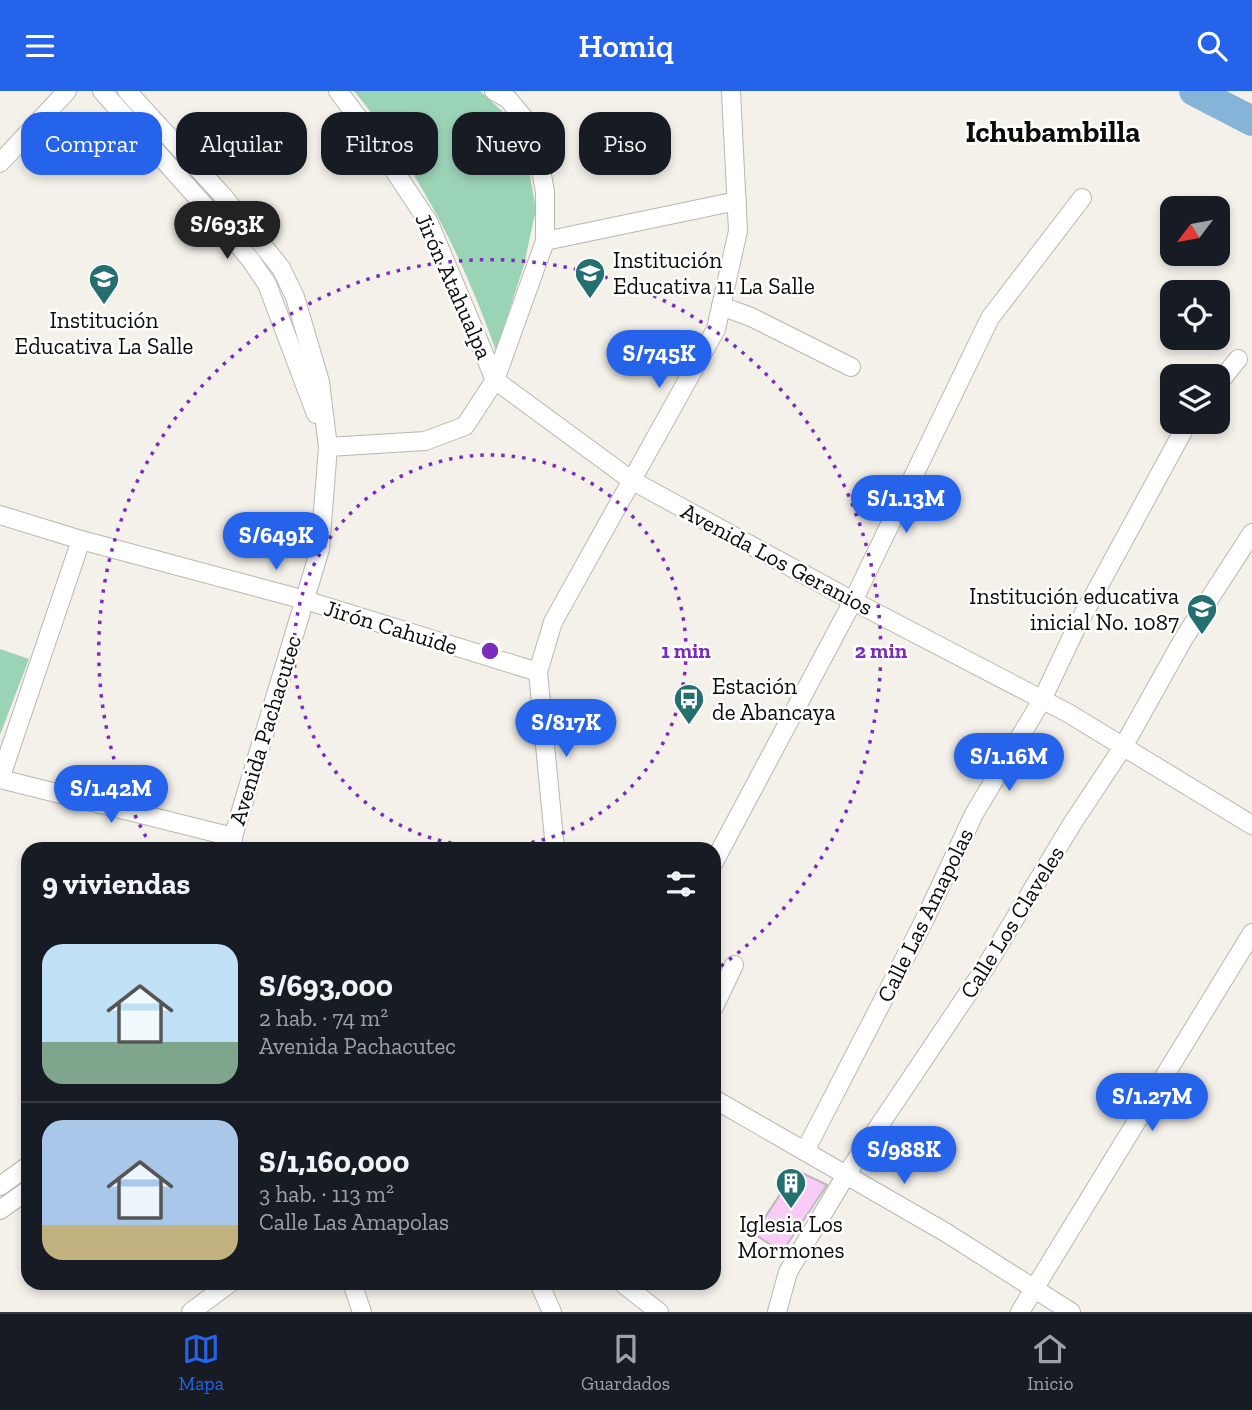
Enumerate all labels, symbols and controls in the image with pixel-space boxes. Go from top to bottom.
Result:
icon: menu [21,27,59,65]
text: Homiq [579,27,673,65]
icon: search [1193,27,1231,65]
chip: Comprar [21,112,162,175]
chip: Alquilar [176,112,307,175]
chip: Filtros [321,112,438,175]
chip: Nuevo [452,112,565,175]
chip: Piso [579,112,671,175]
district label: Ichubambilla [966,114,1140,150]
north arrow [1160,196,1230,266]
map controls [1160,196,1230,434]
pin: S/693K [170,201,284,261]
street label: Jirón Atahualpa [409,209,499,363]
text: S/693K [190,210,264,238]
place label: Institución Educativa 11 La Salle [613,246,815,300]
school or university icon: Institución Educativa 11 La Salle [573,256,607,300]
school or university icon: Institución Educativa La Salle [87,262,121,306]
button: locate [1160,280,1230,350]
place label: Institución Educativa La Salle [15,306,193,360]
pin: S/745K [602,331,716,390]
text: S/745K [622,339,696,367]
button: layers [1160,364,1230,434]
pin: S/1.13M [841,475,971,535]
text: S/1.13M [867,484,945,512]
street label: Avenida Los Geranios [676,497,878,621]
pin: S/649K [219,512,333,572]
text: S/649K [239,521,313,549]
place label: Institución educativa inicial No. 1087 [969,582,1179,636]
school or university icon: Institución educativa inicial No. 1087 [1185,592,1219,636]
street label: Jirón Cahuide [321,593,461,661]
street label: Avenida Pachacutec [223,632,307,828]
text: 1 min [661,638,711,663]
text: 2 min [855,638,908,663]
centre of rings [478,639,502,663]
place label: Estación de Abancaya [712,672,836,726]
bus stop icon: Estación de Abancaya [672,682,706,726]
pin: S/817K [509,699,623,759]
text: S/817K [531,708,601,736]
pin: S/1.16M [944,733,1074,793]
text: S/1.16M [970,742,1048,770]
pin: S/1.42M [46,765,176,825]
text: S/1.42M [70,774,152,802]
street label: Calle Las Amapolas [871,823,979,1007]
street label: Calle Los Claveles [954,841,1070,1003]
icon: filters [662,865,700,903]
text: 9 viviendas [42,866,190,902]
text: S/693,000 [259,968,393,1004]
icon: home [98,972,182,1056]
text: 2 hab. · 74 m² [259,1004,388,1032]
text: Avenida Pachacutec [259,1032,456,1060]
pin: S/1.27M [1087,1073,1217,1133]
text: S/1.27M [1112,1082,1192,1110]
pin: S/988K [847,1127,961,1186]
text: S/988K [867,1135,941,1163]
text: S/1,160,000 [259,1144,409,1180]
icon: home [98,1148,182,1232]
building icon: Iglesia Los Mormones [774,1166,808,1210]
text: 3 hab. · 113 m² [259,1180,394,1208]
text: Calle Las Amapolas [259,1208,449,1236]
place label: Iglesia Los Mormones [738,1210,844,1264]
tab: Mapa [179,1330,224,1395]
tab: Guardados [581,1330,670,1395]
tab: Inicio [1027,1330,1073,1395]

